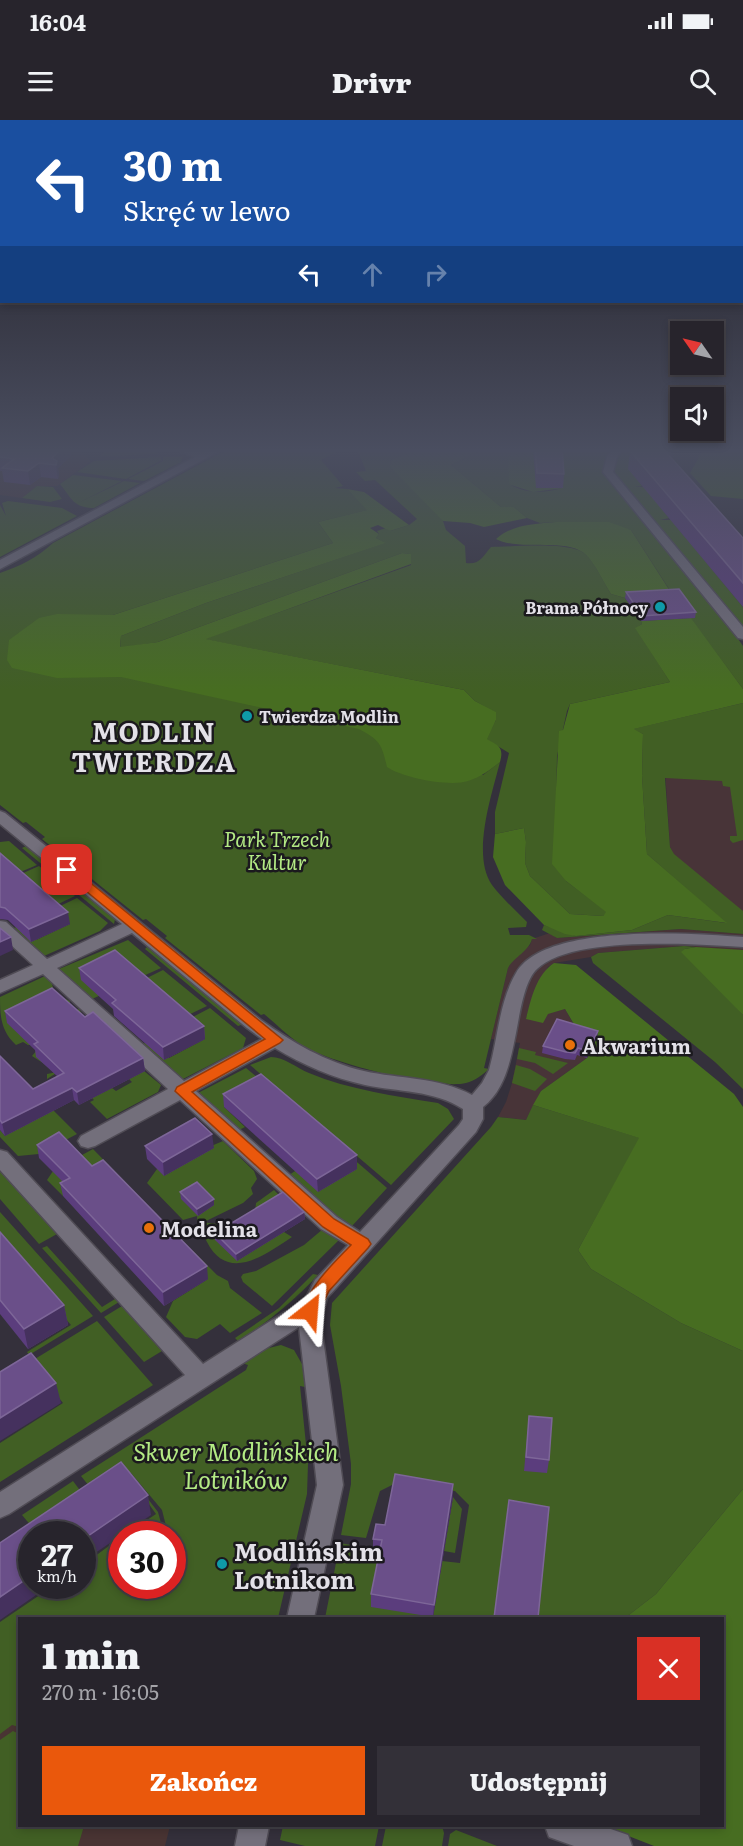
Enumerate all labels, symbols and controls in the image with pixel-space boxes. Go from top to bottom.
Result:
text: 16:04 [30,5,86,38]
text: Drivr [332,61,411,101]
icon: menu [24,65,57,98]
icon: search [686,65,719,98]
text: 30 m [123,132,223,194]
icon: left [24,144,102,222]
text: Skręć w lewo [123,189,291,229]
icon: left [293,258,326,291]
icon: ahead [356,258,389,291]
icon: right [419,258,452,291]
north arrow [670,321,724,375]
map controls [670,321,724,441]
button: sound [670,387,724,441]
place label: Brama Północy [525,595,648,619]
marker: Brama Północy [653,600,667,614]
place label: Twierdza Modlin [259,704,399,728]
marker: Twierdza Modlin [240,709,254,723]
district label: MODLIN TWIERDZA [72,711,236,780]
park label: Park Trzech Kultur [224,823,331,876]
pin [41,844,92,895]
icon: arrive [50,853,83,886]
place label: Akwarium [582,1030,691,1060]
marker: Akwarium [563,1038,577,1052]
place label: Modelina [161,1213,258,1243]
marker: Modelina [142,1221,156,1235]
position arrow [278,1279,342,1343]
park label: Skwer Modlińskich Lotników [133,1433,339,1496]
speed limit sign: 30 [108,1521,186,1599]
text: 27 [41,1531,73,1575]
place label: Modlińskim Lotnikom [234,1533,383,1596]
marker: Modlińskim Lotnikom [215,1557,229,1571]
text: km/h [37,1564,77,1587]
text: 1 min [42,1627,140,1680]
button: close [637,1637,700,1700]
text: 270 m · 16:05 [42,1676,159,1706]
button: Zakończ [42,1746,365,1815]
button: Udostępnij [377,1746,700,1815]

